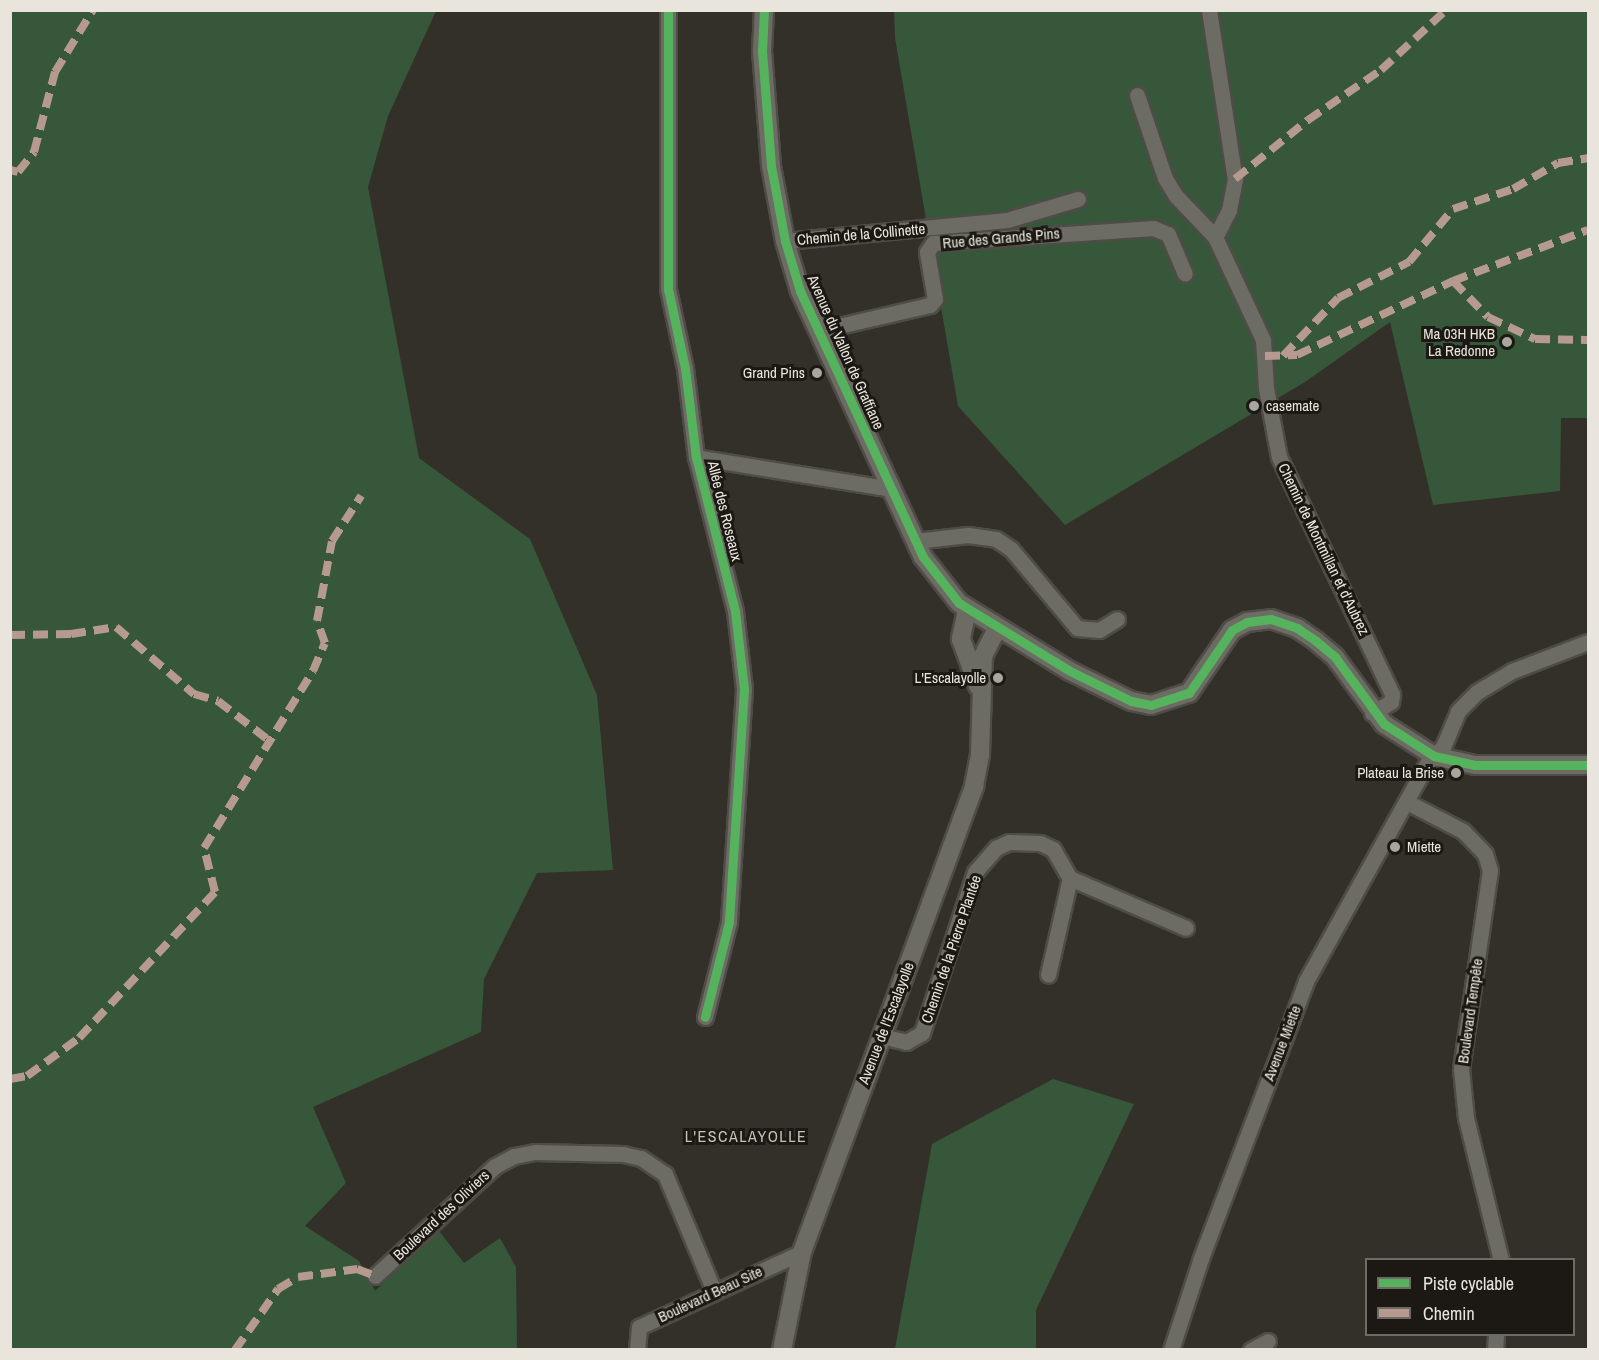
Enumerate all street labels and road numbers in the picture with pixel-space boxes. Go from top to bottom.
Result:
street label: Chemin de la Collinette [796,219,926,249]
street label: Rue des Grands Pins [942,224,1060,252]
street label: Avenue du Vallon de Graffiane [804,272,888,432]
street label: Allée des Roseaux [704,459,746,563]
street label: Chemin de Montmillan et d'Aubrez [1274,460,1374,638]
street label: Chemin de la Pierre Plantée [917,873,985,1025]
street label: Boulevard Tempête [1454,957,1486,1065]
street label: Avenue de l'Escalayolle [854,959,918,1087]
street label: Avenue Miette [1259,1003,1305,1083]
street label: Boulevard des Oliviers [389,1166,493,1264]
street label: Boulevard Beau Site [655,1262,765,1326]

